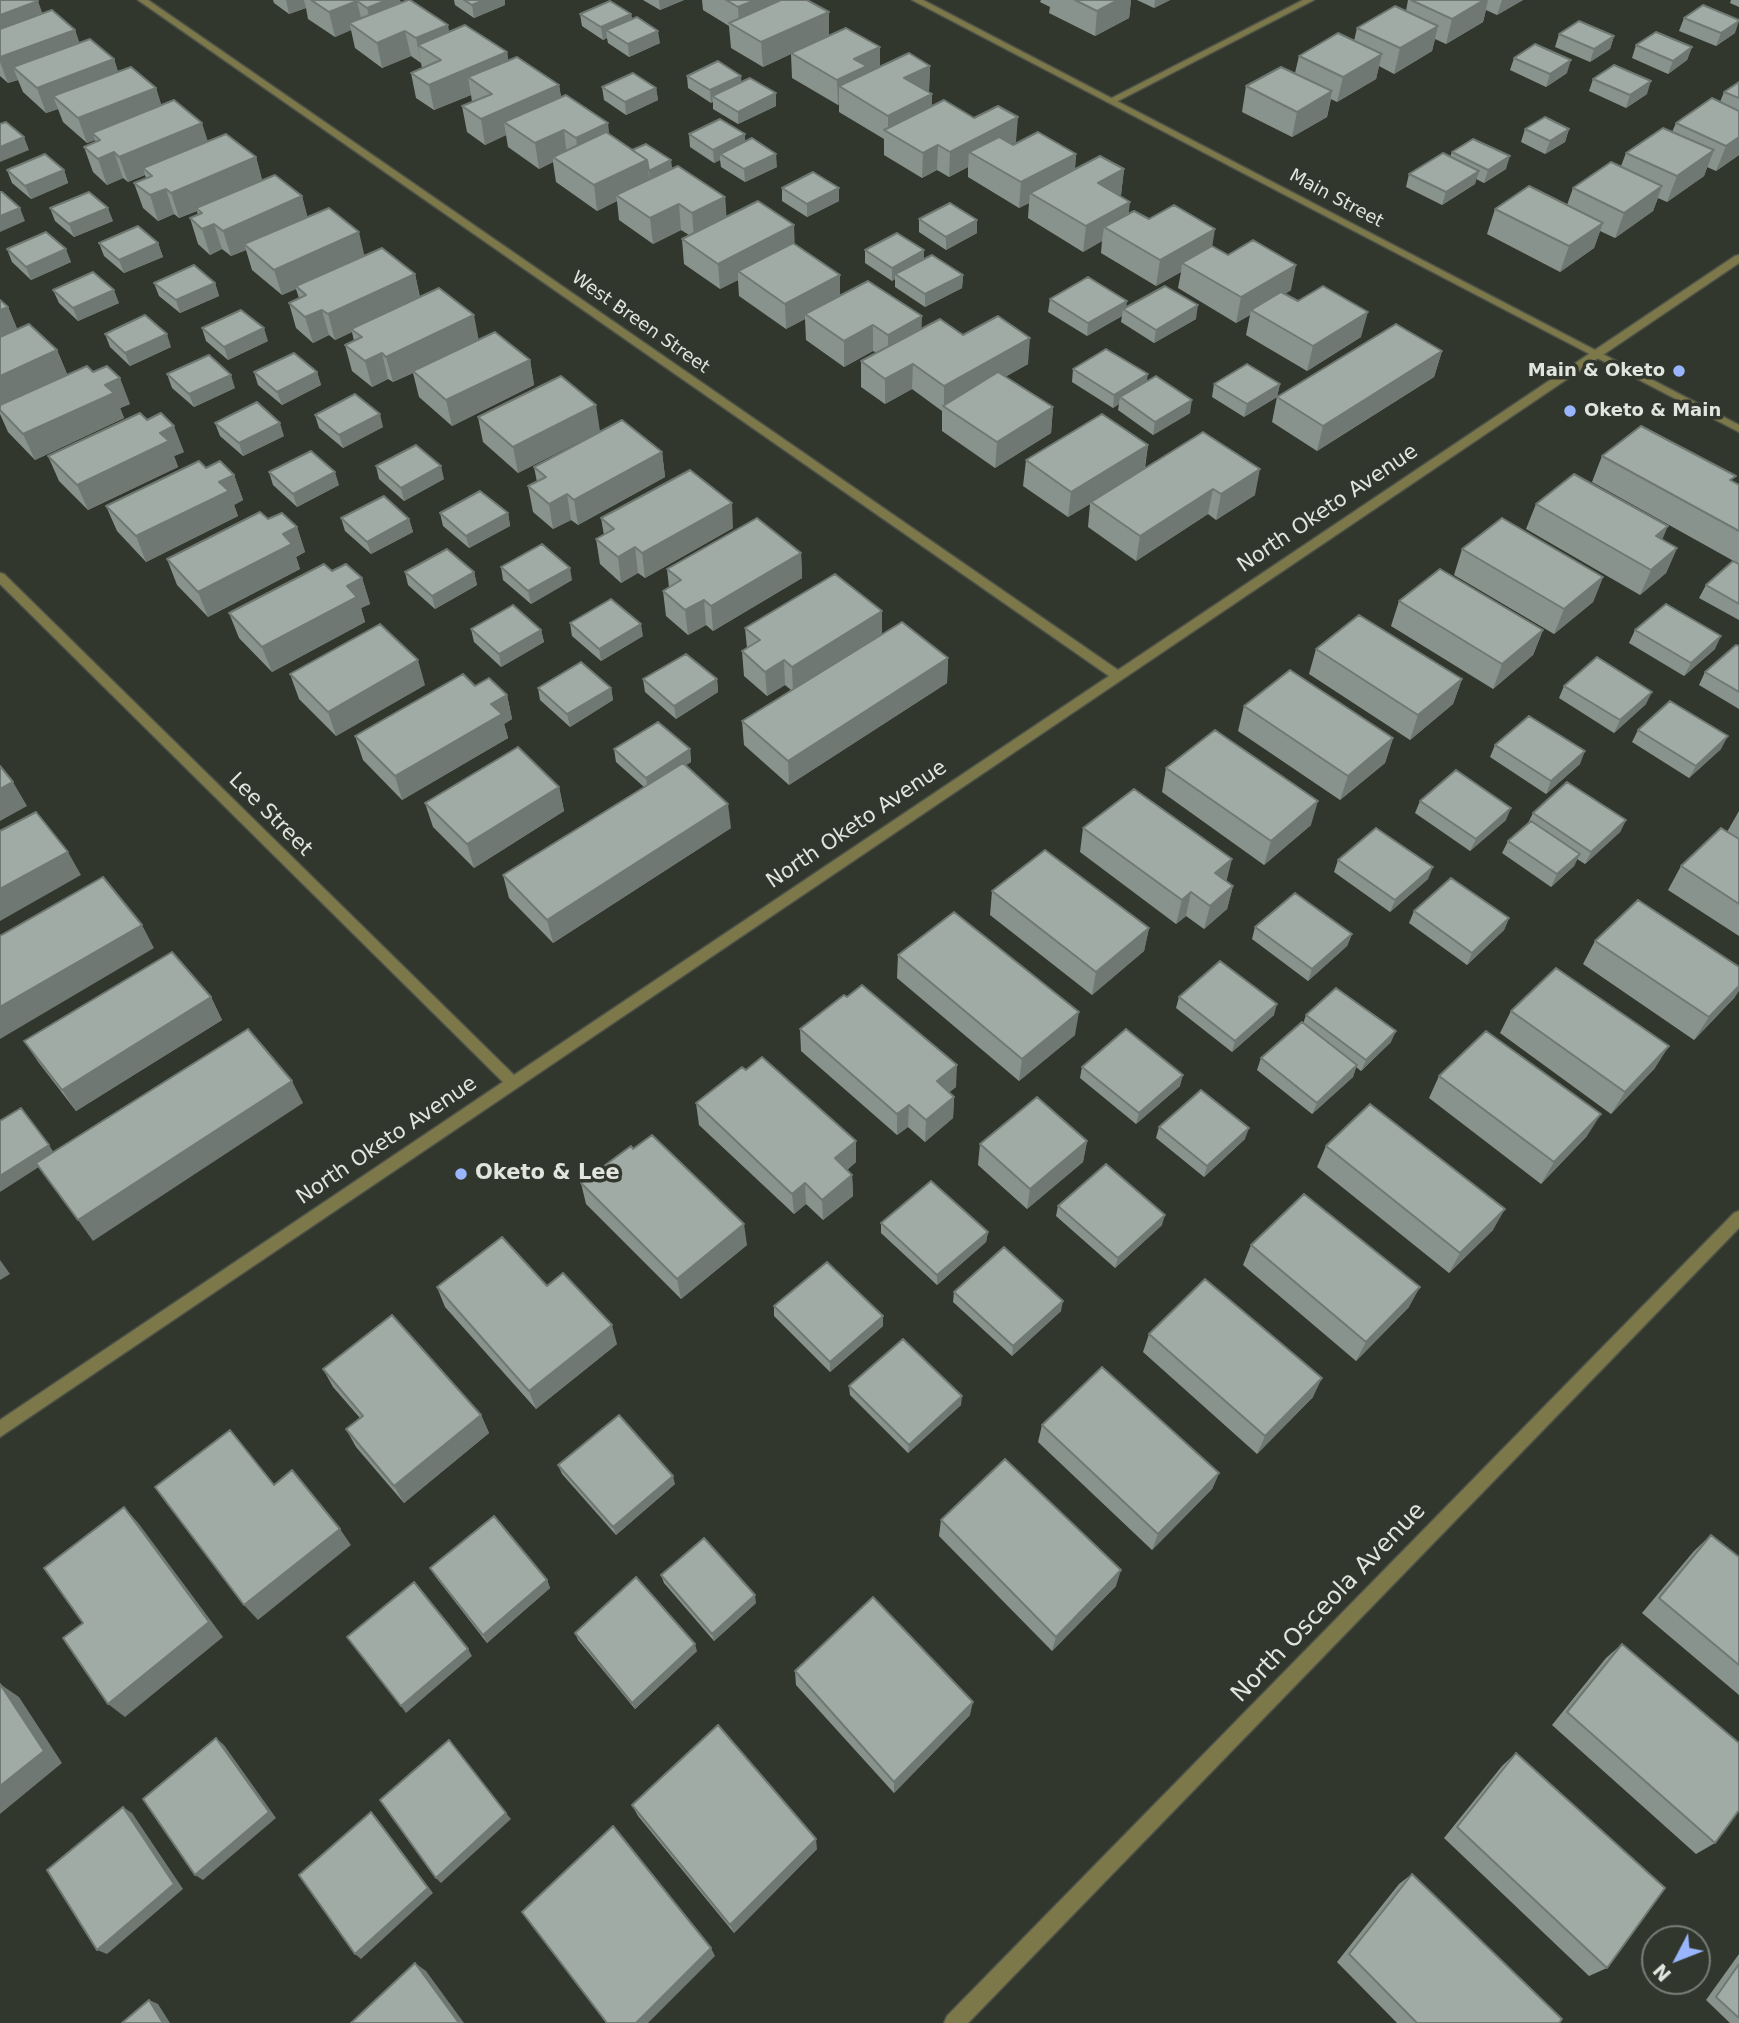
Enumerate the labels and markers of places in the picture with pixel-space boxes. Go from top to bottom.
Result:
place label: Main & Oketo [1528,360,1665,382]
marker: Main & Oketo [1671,363,1687,379]
place label: Oketo & Main [1584,400,1721,422]
marker: Oketo & Main [1562,403,1578,419]
place label: Oketo & Lee [475,1161,620,1187]
marker: Oketo & Lee [453,1166,469,1182]

